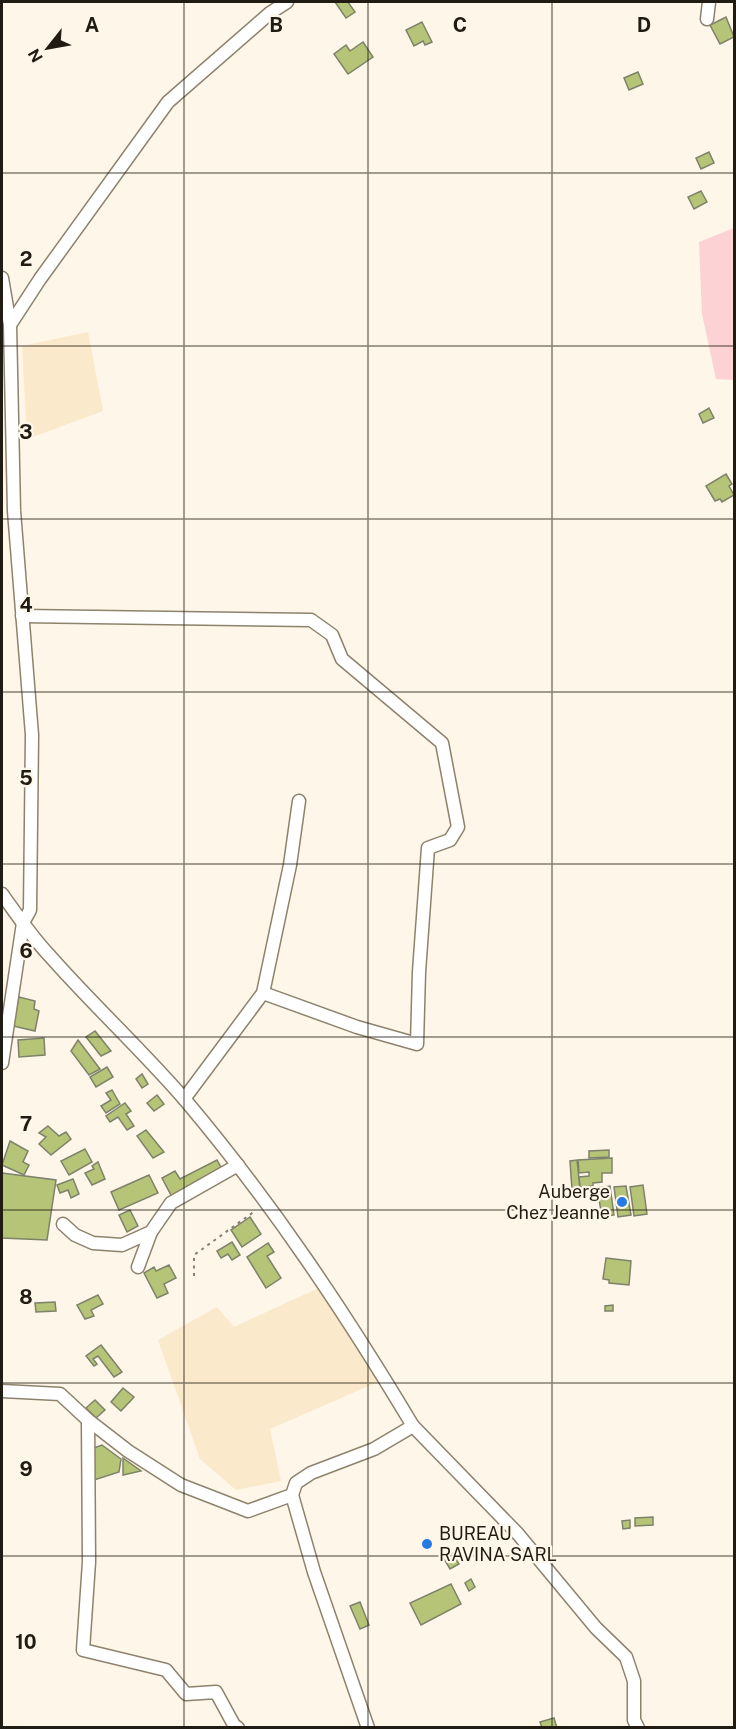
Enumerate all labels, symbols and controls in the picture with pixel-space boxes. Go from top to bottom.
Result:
text: A [85,13,99,37]
text: B [269,13,283,37]
text: C [453,13,467,37]
text: D [637,13,651,37]
north arrow [18,18,78,78]
text: N [24,45,47,66]
text: 2 [20,247,32,271]
text: 3 [19,420,33,444]
text: 4 [19,593,33,617]
text: 5 [19,766,33,790]
text: 6 [19,939,33,963]
text: 7 [20,1112,32,1136]
place label: Auberge Chez Jeanne [506,1181,610,1223]
marker: Auberge Chez Jeanne [615,1195,629,1209]
text: 8 [19,1285,33,1309]
text: 9 [19,1457,33,1481]
place label: BUREAU RAVINA SARL [439,1523,557,1565]
marker: BUREAU RAVINA SARL [420,1537,434,1551]
text: 10 [15,1630,37,1654]

